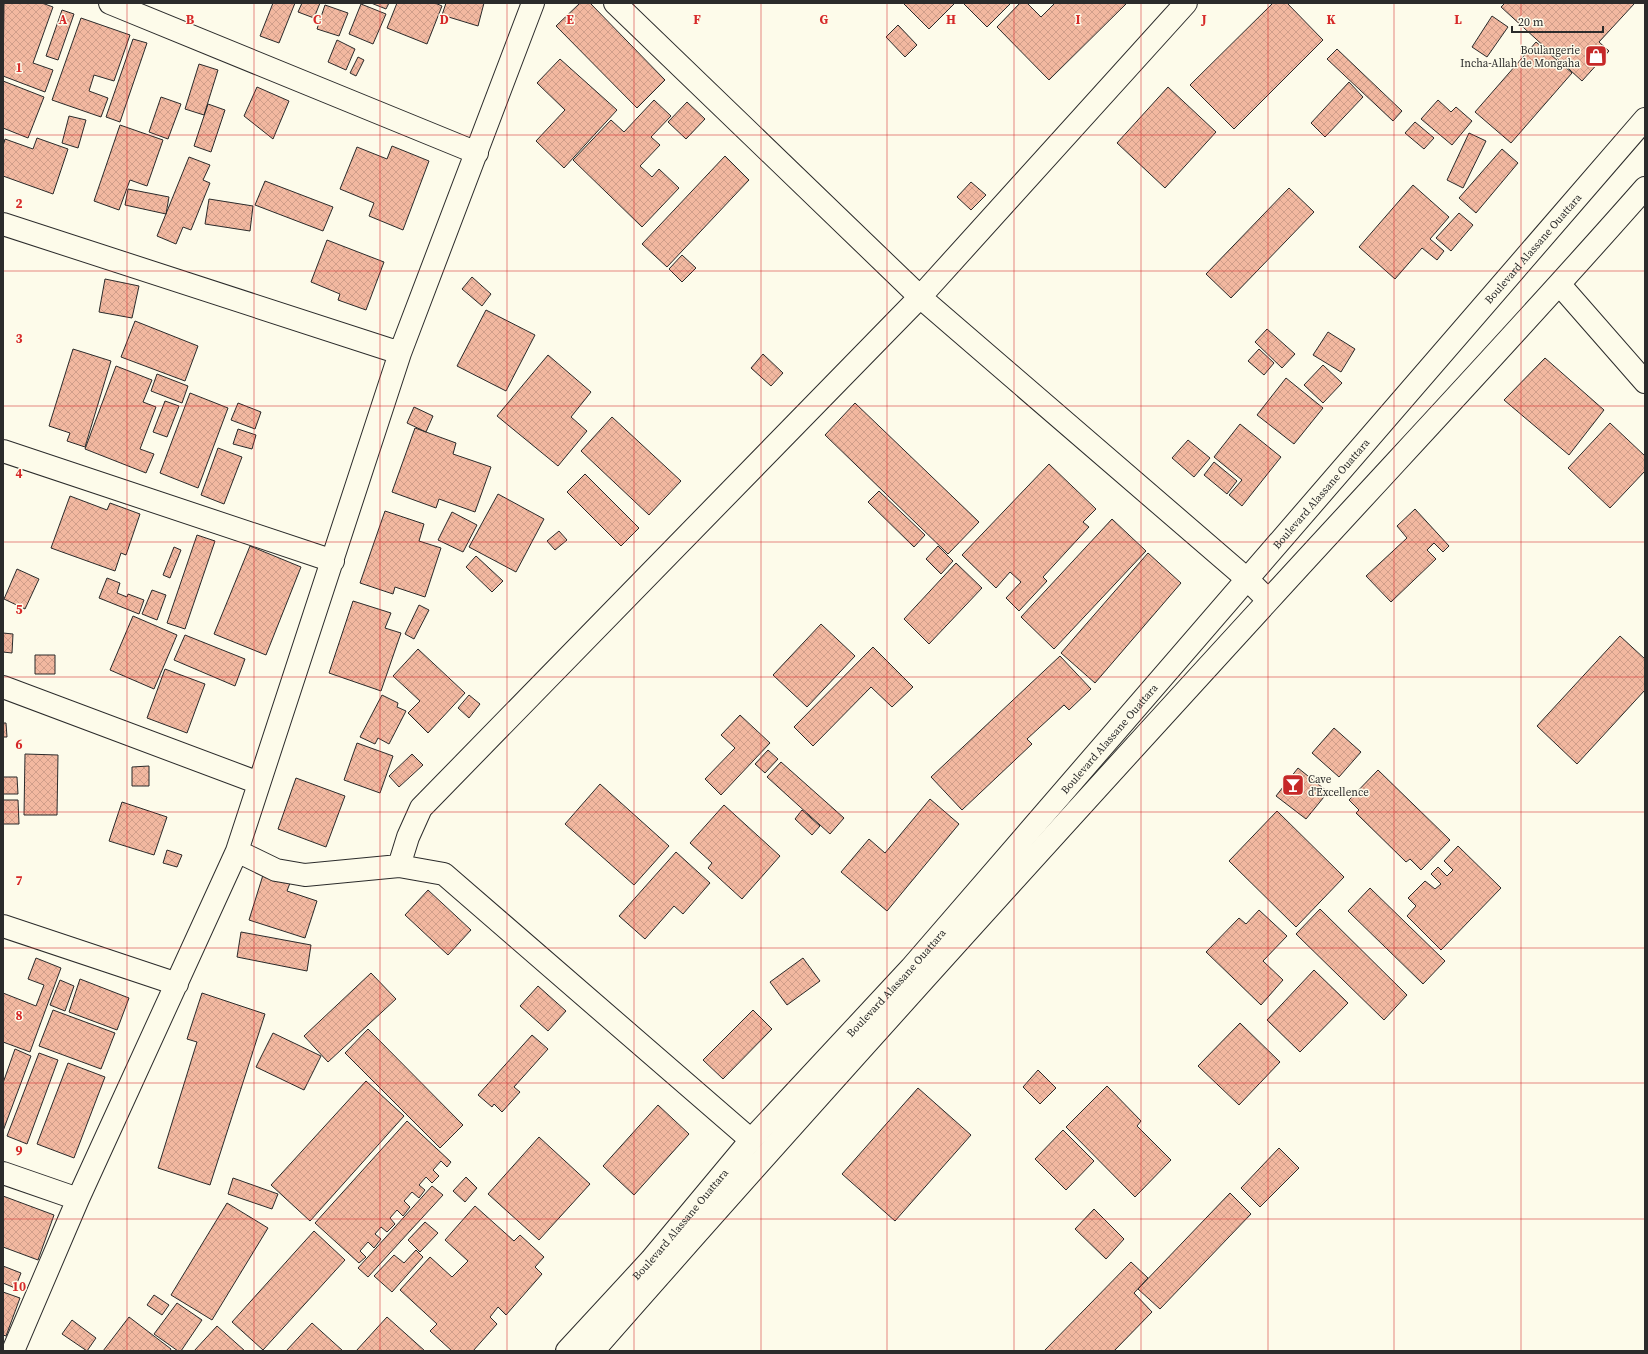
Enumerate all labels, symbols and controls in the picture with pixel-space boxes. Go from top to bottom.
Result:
scale bar [1512,8,1603,34]
text: A [59,11,68,28]
text: B [186,11,195,28]
text: C [313,11,321,28]
text: D [439,11,449,28]
text: E [566,11,574,28]
text: F [693,11,701,28]
text: G [820,11,829,28]
text: H [946,11,956,28]
text: I [1075,11,1081,28]
text: J [1200,11,1207,28]
text: K [1326,11,1336,28]
text: L [1454,11,1462,28]
text: 20 m [1518,14,1544,30]
place label: Boulangerie Incha-Allah de Mongaha [1460,43,1580,71]
shop icon: Boulangerie Incha-Allah de Mongaha [1583,43,1609,69]
text: 1 [15,59,23,76]
street label: Boulevard Alassane Ouattara [1481,190,1585,307]
text: 2 [15,195,23,212]
text: 3 [15,330,23,347]
street label: Boulevard Alassane Ouattara [1269,435,1373,552]
text: 4 [15,465,23,482]
text: 5 [15,601,23,618]
street label: Boulevard Alassane Ouattara [1057,680,1161,797]
text: 6 [15,736,23,753]
bar icon: Cave d'Excellence [1280,772,1306,798]
place label: Cave d'Excellence [1308,772,1369,800]
text: 7 [15,872,23,889]
street label: Boulevard Alassane Ouattara [843,925,949,1040]
text: 8 [15,1007,23,1024]
text: 9 [15,1142,23,1159]
street label: Boulevard Alassane Ouattara [629,1165,732,1283]
text: 10 [12,1278,26,1295]

